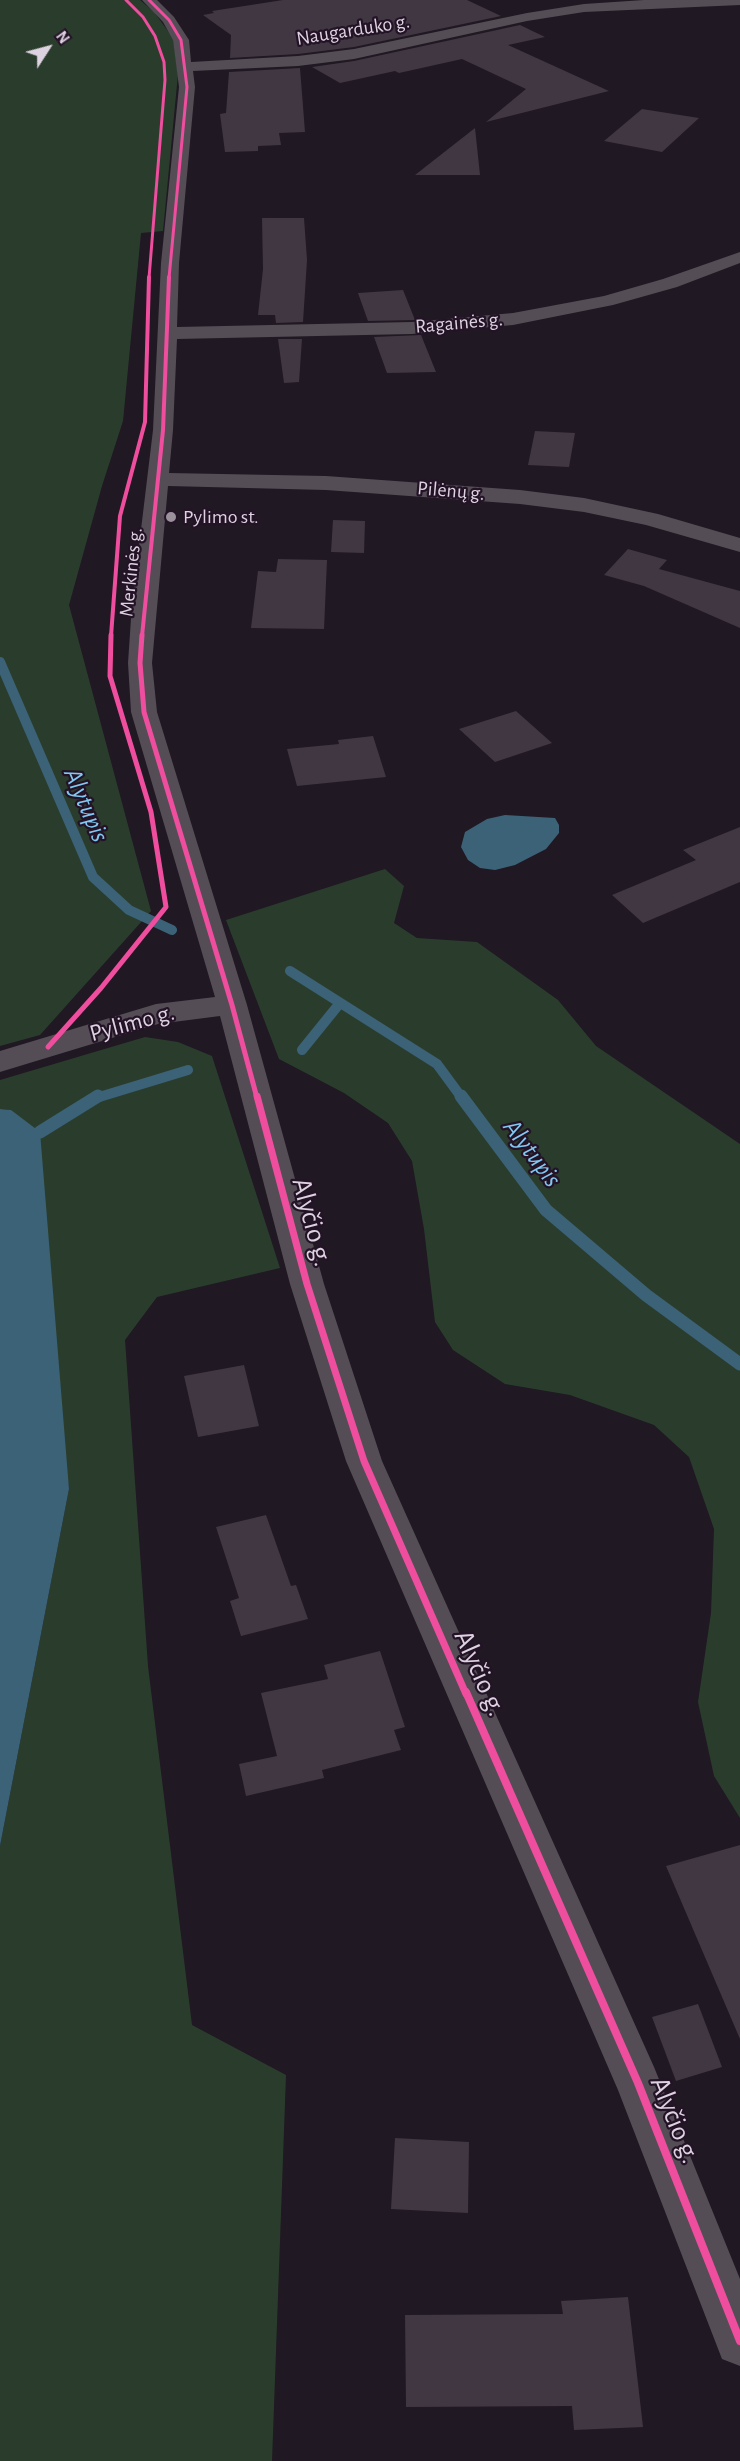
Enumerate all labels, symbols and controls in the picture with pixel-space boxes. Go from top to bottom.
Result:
street label: Naugarduko g. [295,9,411,51]
north arrow [18,18,78,78]
text: N [53,28,72,47]
street label: Ragainės g. [414,307,504,339]
street label: Pilėnų g. [416,476,486,506]
place label: Pylimo st. [183,505,259,529]
marker: Pylimo st. [164,510,178,524]
street label: Merkinės g. [114,526,148,618]
water label: Alytupis [57,763,115,847]
street label: Pylimo g. [86,998,178,1048]
water label: Alytupis [496,1113,568,1193]
street label: Alyčio g. [284,1174,340,1270]
street label: Alyčio g. [446,1625,514,1721]
street label: Alyčio g. [642,2072,708,2168]

